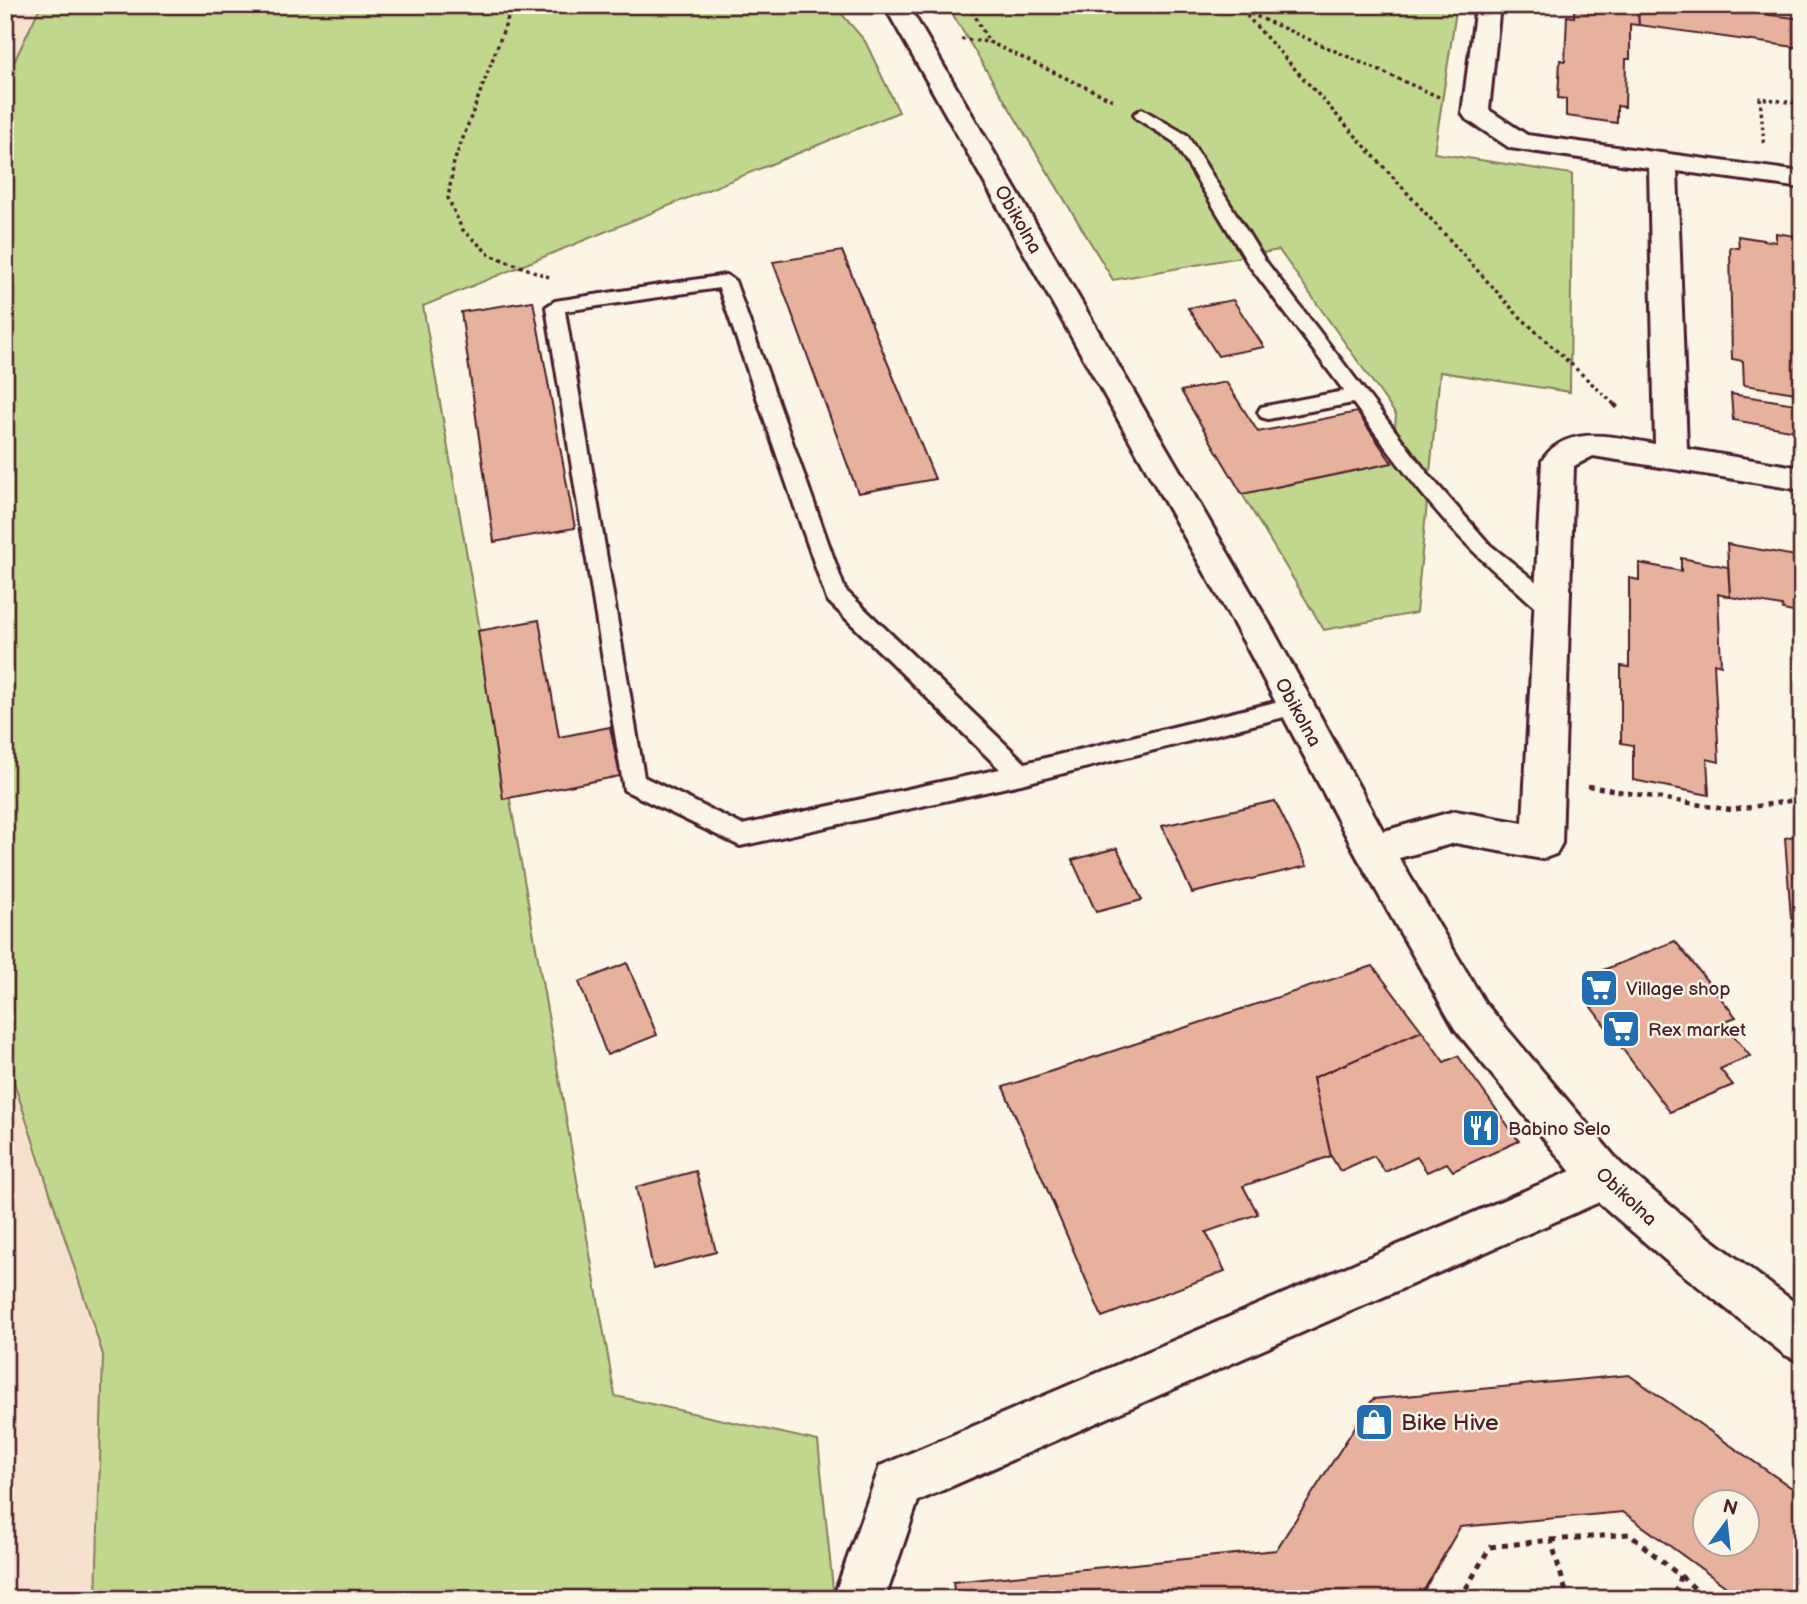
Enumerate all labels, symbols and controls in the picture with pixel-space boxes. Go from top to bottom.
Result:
street label: Obikolna [989,181,1046,258]
street label: Obikolna [1269,674,1326,751]
supermarket icon: Village shop [1578,967,1620,1009]
place label: Village shop [1626,978,1730,1001]
supermarket icon: Rex market [1600,1008,1642,1050]
place label: Rex market [1648,1019,1746,1042]
restaurant icon: Babino Selo [1460,1107,1502,1149]
place label: Babino Selo [1508,1118,1611,1141]
street label: Obikolna [1591,1163,1661,1231]
shop icon: Bike Hive [1353,1401,1395,1443]
place label: Bike Hive [1401,1409,1499,1437]
north arrow [1692,1488,1762,1558]
text: N [1720,1495,1740,1521]

